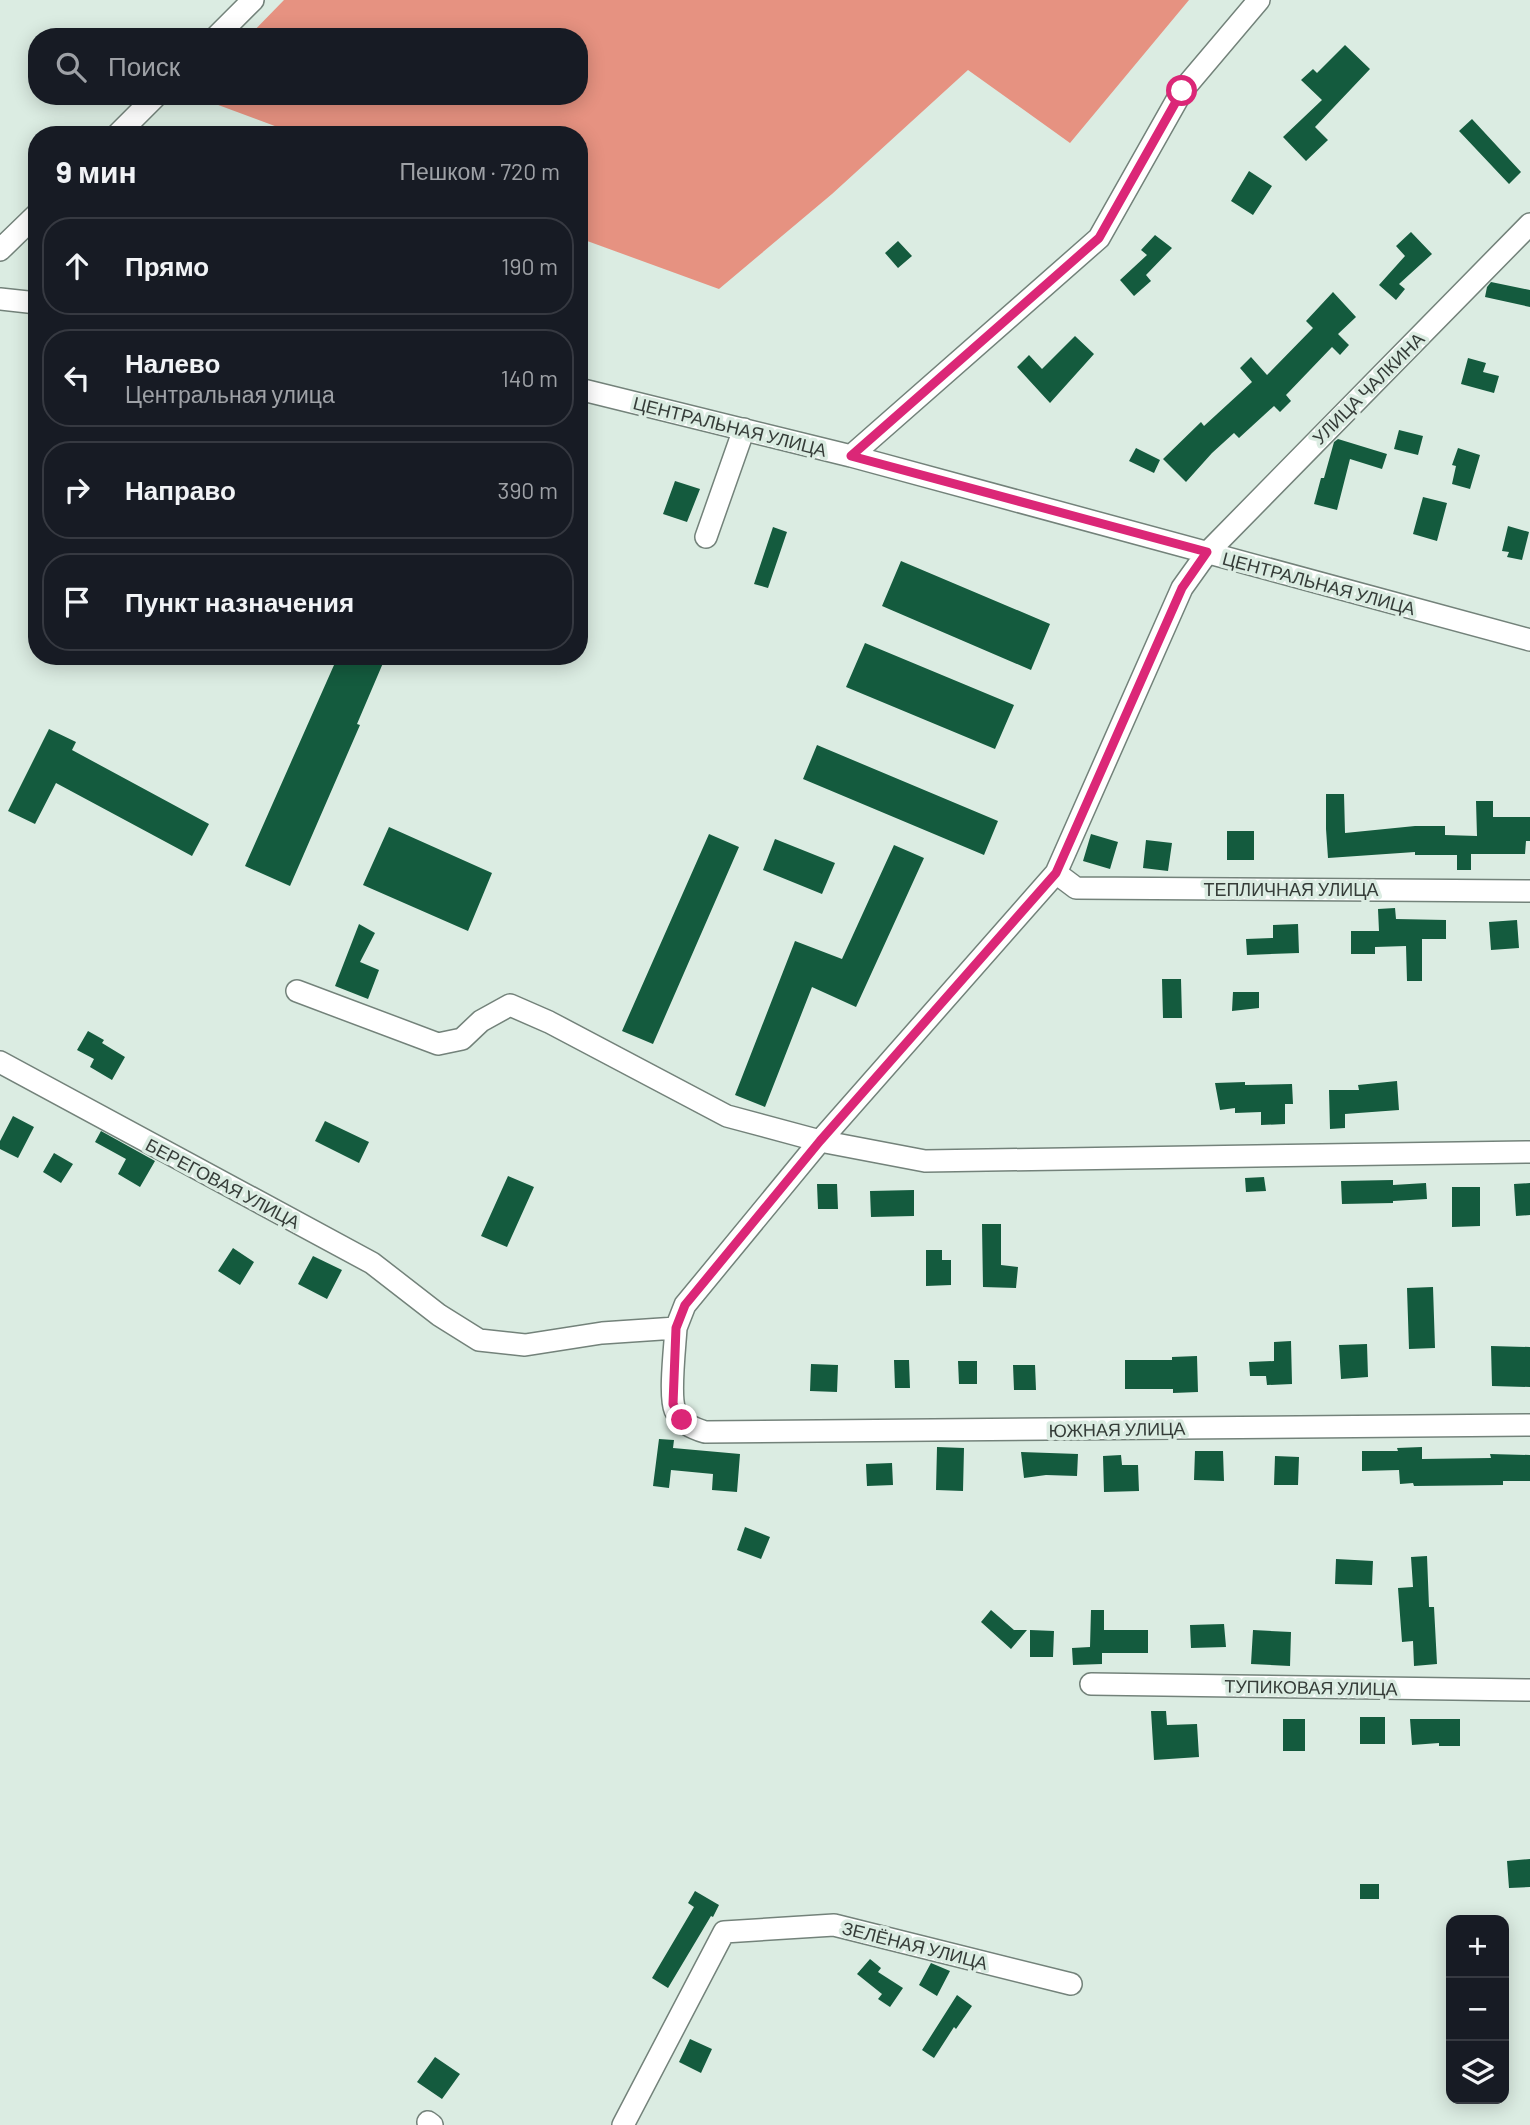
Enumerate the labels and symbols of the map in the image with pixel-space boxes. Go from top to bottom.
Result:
route start [1166,75,1197,106]
street label: УЛИЦА ЧАЛКИНА [1307,327,1429,449]
street label: ЦЕНТРАЛЬНАЯ УЛИЦА [631,391,829,461]
street label: ЦЕНТРАЛЬНАЯ УЛИЦА [1220,547,1418,619]
street label: ТЕПЛИЧНАЯ УЛИЦА [1203,878,1379,900]
street label: БЕРЕГОВАЯ УЛИЦА [142,1133,304,1233]
route end [666,1404,697,1435]
street label: ЮЖНАЯ УЛИЦА [1048,1417,1186,1441]
street label: ТУПИКОВАЯ УЛИЦА [1224,1674,1398,1700]
street label: ЗЕЛЁНАЯ УЛИЦА [840,1916,990,1974]

